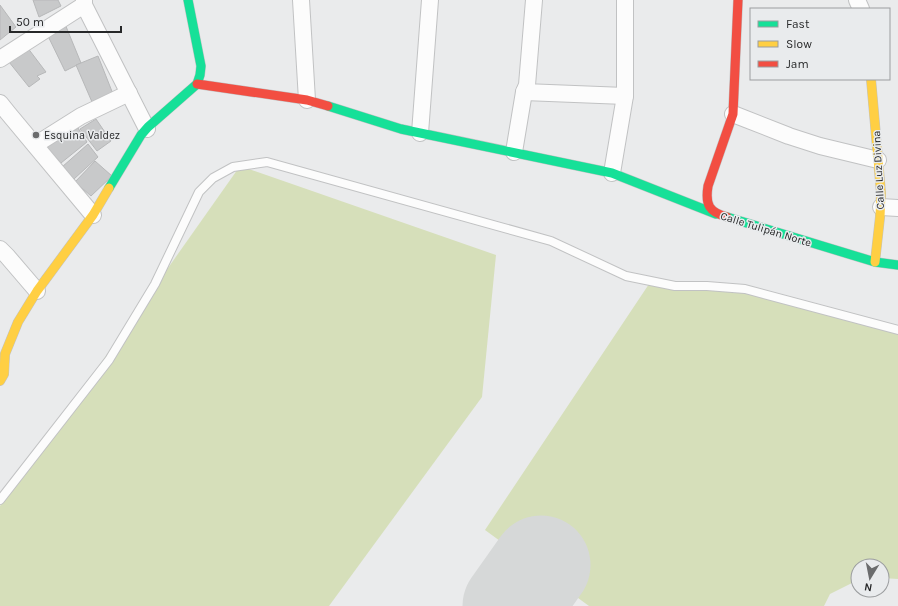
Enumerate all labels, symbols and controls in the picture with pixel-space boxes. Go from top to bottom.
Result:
scale bar [10,8,121,34]
legend [750,8,890,80]
text: 50 m [16,15,44,29]
text: Fast [786,17,810,31]
text: Slow [786,37,812,51]
text: Jam [786,57,809,71]
place label: Esquina Valdez [44,129,120,142]
marker: Esquina Valdez [31,130,41,140]
street label: Calle Luz Divina [870,130,887,210]
street label: Calle Tulipán Norte [719,210,813,250]
north arrow [850,558,890,598]
text: N [863,580,873,594]

